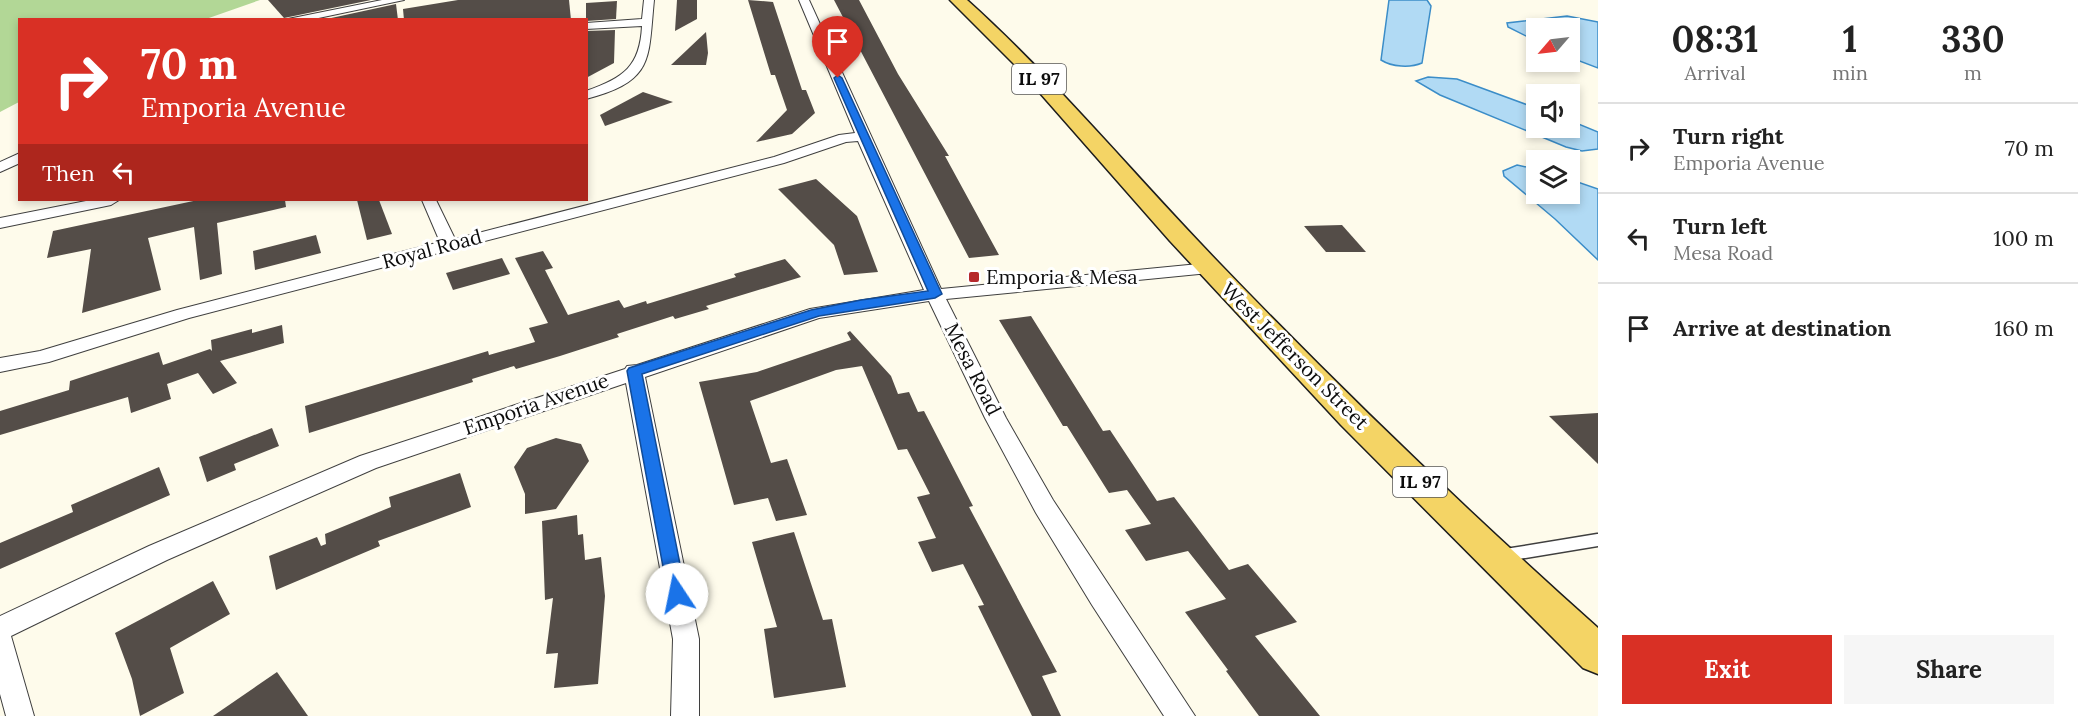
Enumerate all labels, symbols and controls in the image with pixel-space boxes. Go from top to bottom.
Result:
pin [812,16,863,78]
text: 08:31 [1671,16,1759,62]
text: 1 [1843,16,1857,62]
text: 330 [1941,16,2005,62]
north arrow [1526,18,1580,72]
map controls [1526,18,1580,204]
icon: arrive [821,25,854,58]
text: 70 m [141,37,237,91]
icon: right [42,42,120,120]
text: Arrival [1685,60,1746,85]
text: min [1832,60,1868,85]
text: m [1964,60,1982,85]
road number: IL 97 [1012,64,1066,94]
button: sound [1526,84,1580,138]
text: Emporia Avenue [141,90,346,124]
text: Turn right [1673,122,1784,150]
icon: right [1622,132,1655,165]
text: 70 m [2005,134,2054,162]
button: layers [1526,150,1580,204]
text: Emporia Avenue [1673,150,1825,175]
icon: left [107,156,140,189]
text: Then [42,159,95,187]
text: Turn left [1673,212,1767,240]
icon: left [1622,222,1655,255]
street label: Royal Road [379,223,484,274]
text: 100 m [1993,224,2054,252]
text: Mesa Road [1673,240,1773,265]
place label: Emporia & Mesa [986,264,1138,289]
marker: Emporia & Mesa [967,270,981,284]
street label: West Jefferson Street [1216,277,1375,435]
icon: arrive [1622,312,1655,345]
text: Arrive at destination [1673,314,1891,342]
text: 160 m [1994,314,2054,342]
street label: Mesa Road [940,318,1007,419]
street label: Emporia Avenue [460,367,612,440]
road number: IL 97 [1393,467,1447,497]
position arrow [645,562,709,626]
button: Exit [1622,635,1832,704]
button: Share [1844,635,2054,704]

